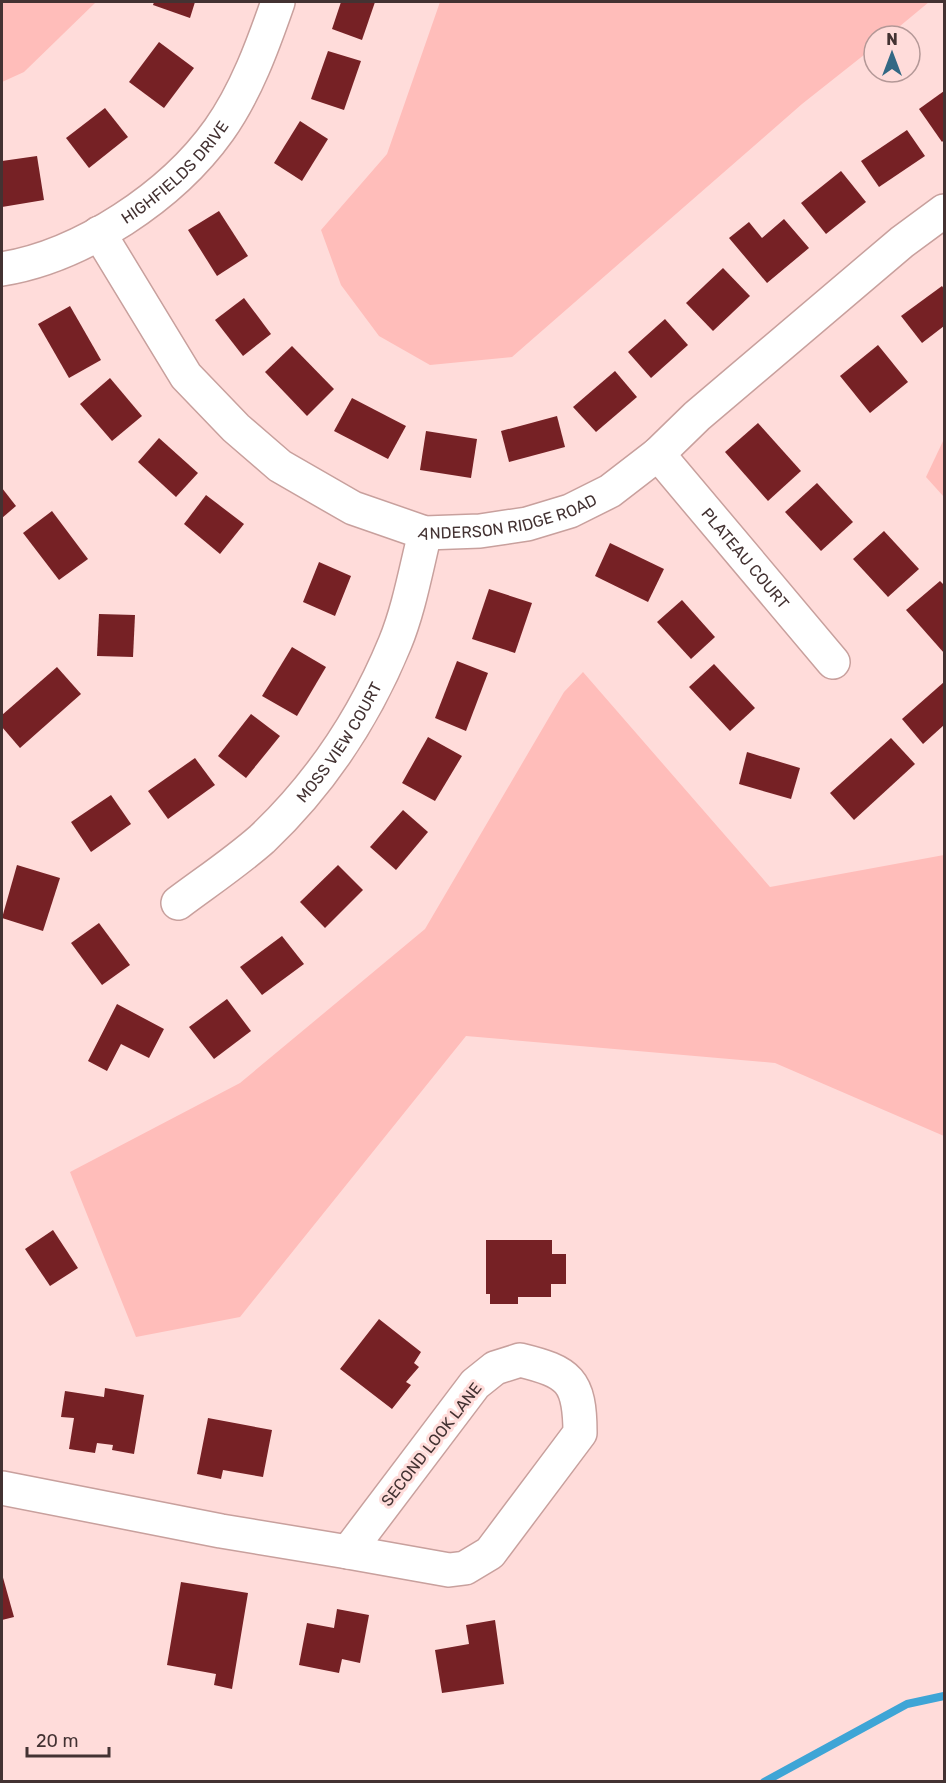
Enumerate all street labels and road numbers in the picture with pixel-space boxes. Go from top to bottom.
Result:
street label: HIGHFIELDS DRIVE [118,117,233,228]
street label: ANDERSON RIDGE ROAD [416,490,600,544]
street label: PLATEAU COURT [697,504,793,613]
street label: MOSS VIEW COURT [292,679,386,806]
street label: SECOND LOOK LANE [377,1379,486,1510]

